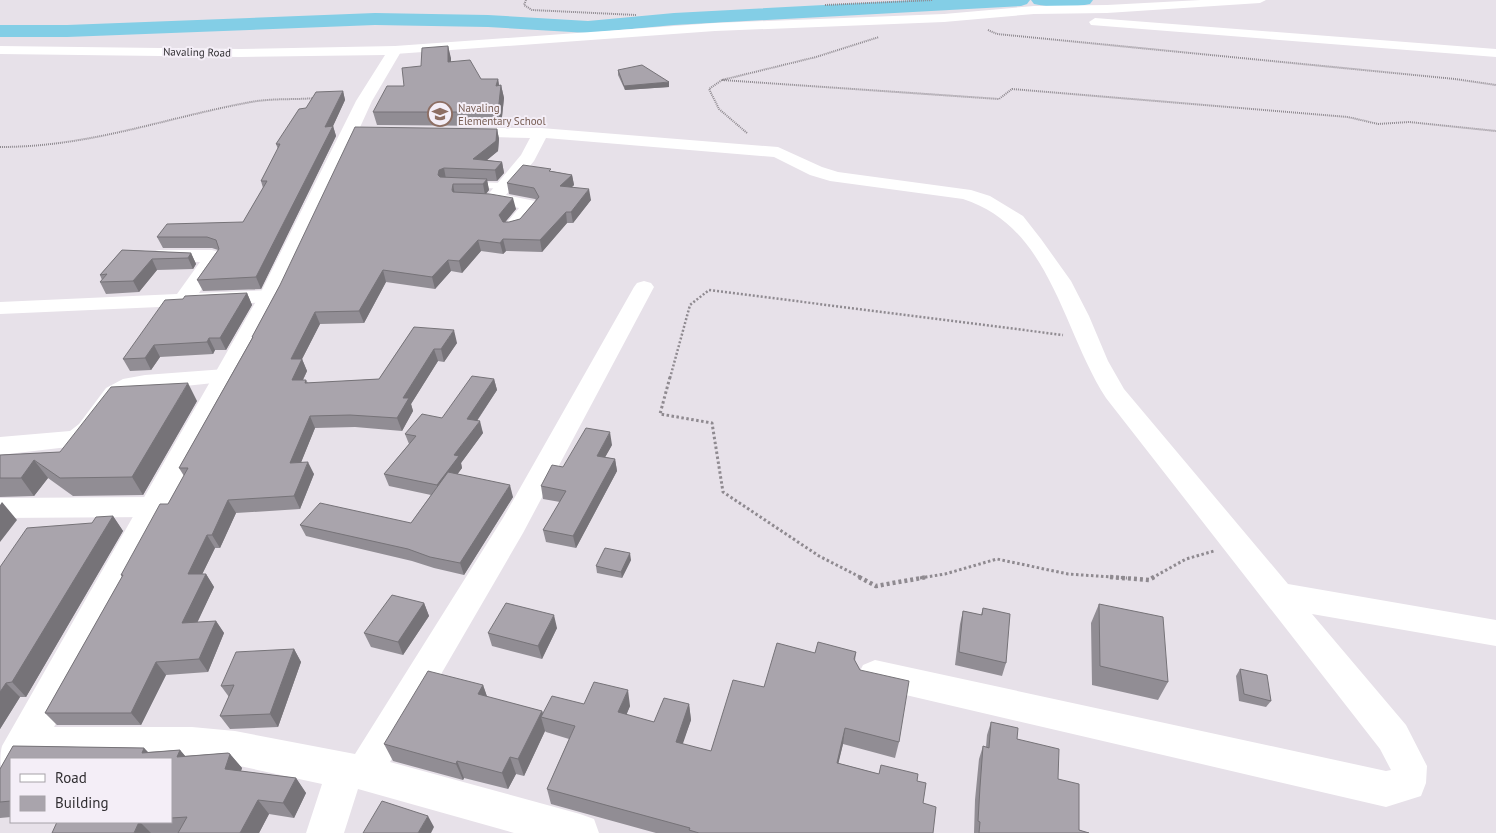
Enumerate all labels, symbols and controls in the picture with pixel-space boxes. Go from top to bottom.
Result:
street label: Navaling Road [163,44,231,60]
school or university icon: Navaling Elementary School [427,101,453,127]
place label: Navaling Elementary School [458,101,546,128]
legend [10,758,172,823]
text: Road [55,768,87,787]
text: Building [55,793,109,812]

